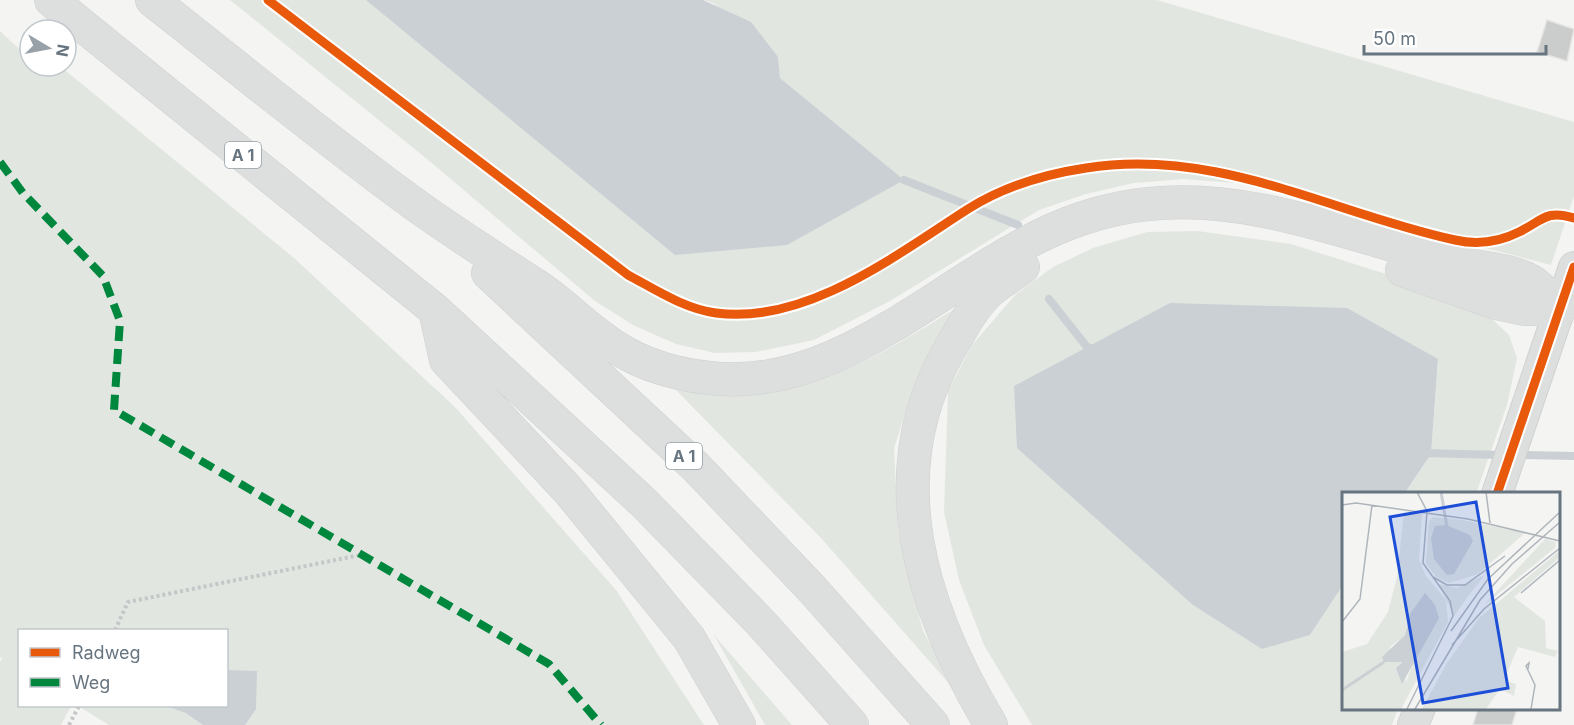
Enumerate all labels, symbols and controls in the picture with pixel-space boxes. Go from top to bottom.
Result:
north arrow [18,18,78,78]
scale bar [1364,18,1546,56]
text: 50 m [1373,28,1416,49]
text: N [52,43,74,58]
road number: A 1 [225,142,261,168]
road number: A 1 [666,443,702,469]
inset map [1342,492,1559,710]
legend [18,629,228,707]
text: Radweg [72,642,141,663]
text: Weg [72,672,110,693]

